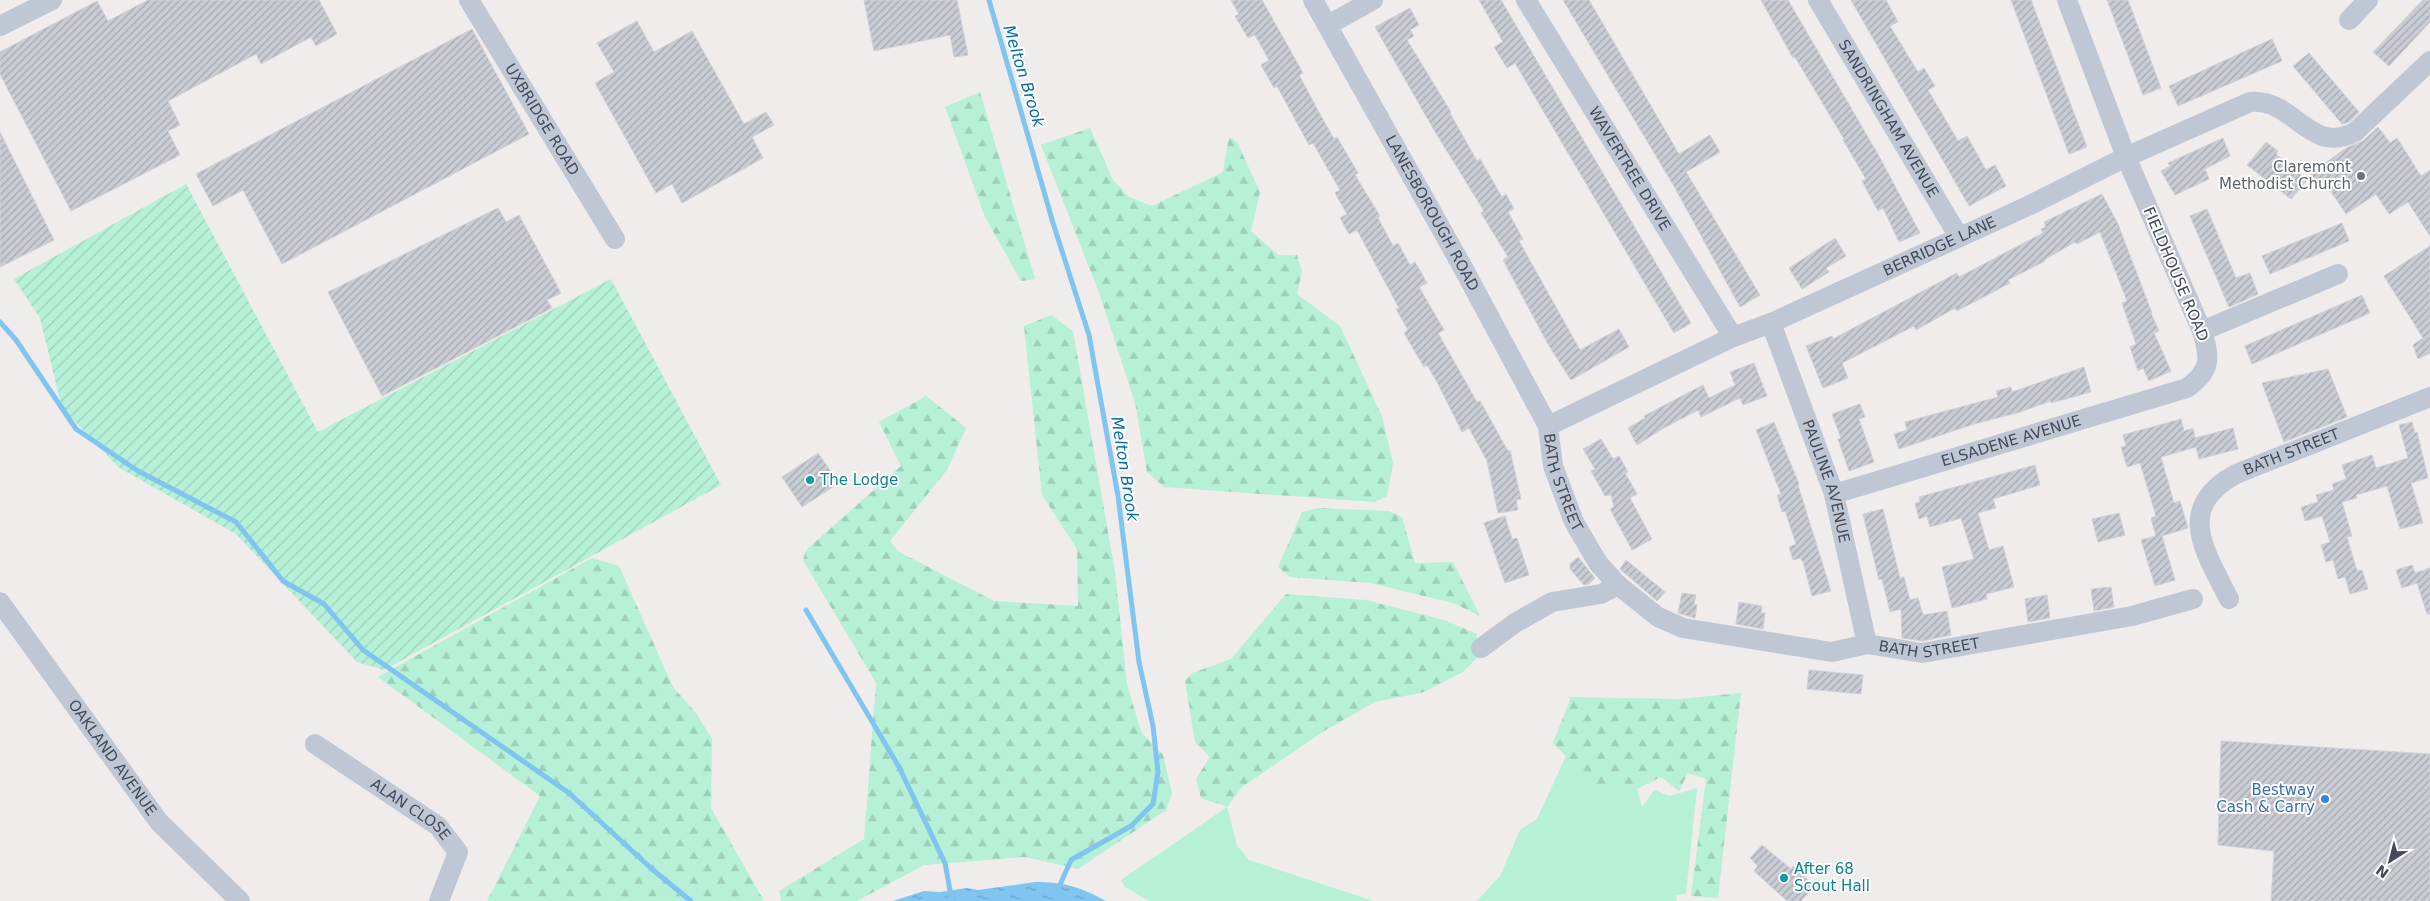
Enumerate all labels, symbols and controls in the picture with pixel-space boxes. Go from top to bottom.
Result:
water label: Melton Brook [999,23,1049,130]
street label: SANDRINGHAM AVENUE [1835,36,1942,201]
street label: UXBRIDGE ROAD [501,60,583,179]
street label: WAVERTREE DRIVE [1585,104,1674,234]
street label: LANESBOROUGH ROAD [1381,132,1483,294]
place label: Claremont Methodist Church [2219,158,2351,193]
marker: Claremont Methodist Church [2355,170,2367,182]
street label: FIELDHOUSE ROAD [2140,204,2212,344]
street label: BERRIDGE LANE [1880,213,1999,280]
street label: ELSADENE AVENUE [1939,411,2083,470]
water label: Melton Brook [1107,415,1143,523]
street label: PAULINE AVENUE [1798,417,1854,545]
street label: BATH STREET [2241,425,2343,479]
street label: BATH STREET [1540,432,1587,535]
place label: The Lodge [819,471,898,489]
marker: The Lodge [804,474,816,486]
street label: BATH STREET [1877,634,1982,662]
street label: OAKLAND AVENUE [64,696,160,819]
street label: ALAN CLOSE [367,775,455,844]
place label: Bestway Cash & Carry [2216,781,2315,816]
marker: Bestway Cash & Carry [2319,793,2331,805]
north arrow [2365,836,2415,886]
place label: After 68 Scout Hall [1794,860,1870,895]
text: N [2373,862,2392,881]
marker: After 68 Scout Hall [1778,872,1790,884]

